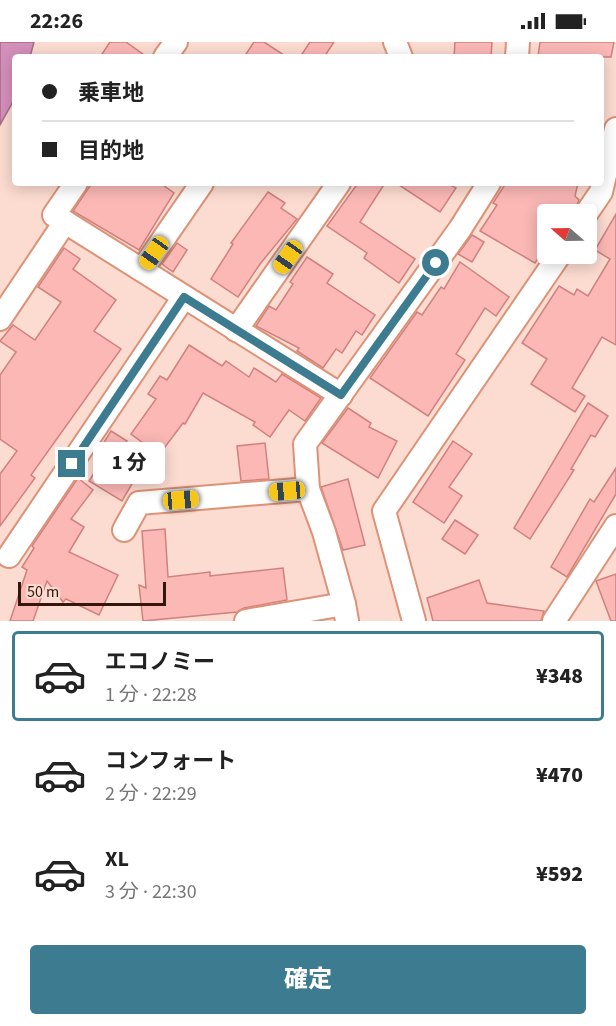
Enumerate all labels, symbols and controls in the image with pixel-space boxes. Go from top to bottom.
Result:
text: 22:26 [30,5,83,37]
text: 乗車地 [78,77,144,109]
text: 目的地 [78,135,144,167]
north arrow [537,204,597,264]
map controls [537,204,597,264]
car [136,233,172,273]
car [270,237,306,277]
route start [422,249,449,276]
callout: 1 分 [93,443,165,485]
text: 1 分 [112,449,146,477]
route end [58,450,85,477]
car [268,480,306,502]
car [162,489,200,511]
scale bar [18,579,166,606]
text: 50 m [27,581,59,603]
text: エコノミー [105,646,215,678]
icon: car [33,649,87,703]
text: ¥348 [536,660,583,692]
text: 1 分 · 22:28 [105,681,197,709]
text: コンフォート [105,745,236,777]
icon: car [33,748,87,802]
text: ¥470 [536,759,583,791]
text: 2 分 · 22:29 [105,780,197,808]
text: XL [105,843,129,875]
icon: car [33,847,87,901]
text: ¥592 [536,858,583,890]
text: 3 分 · 22:30 [105,878,197,906]
button: 確定 [30,945,586,1014]

